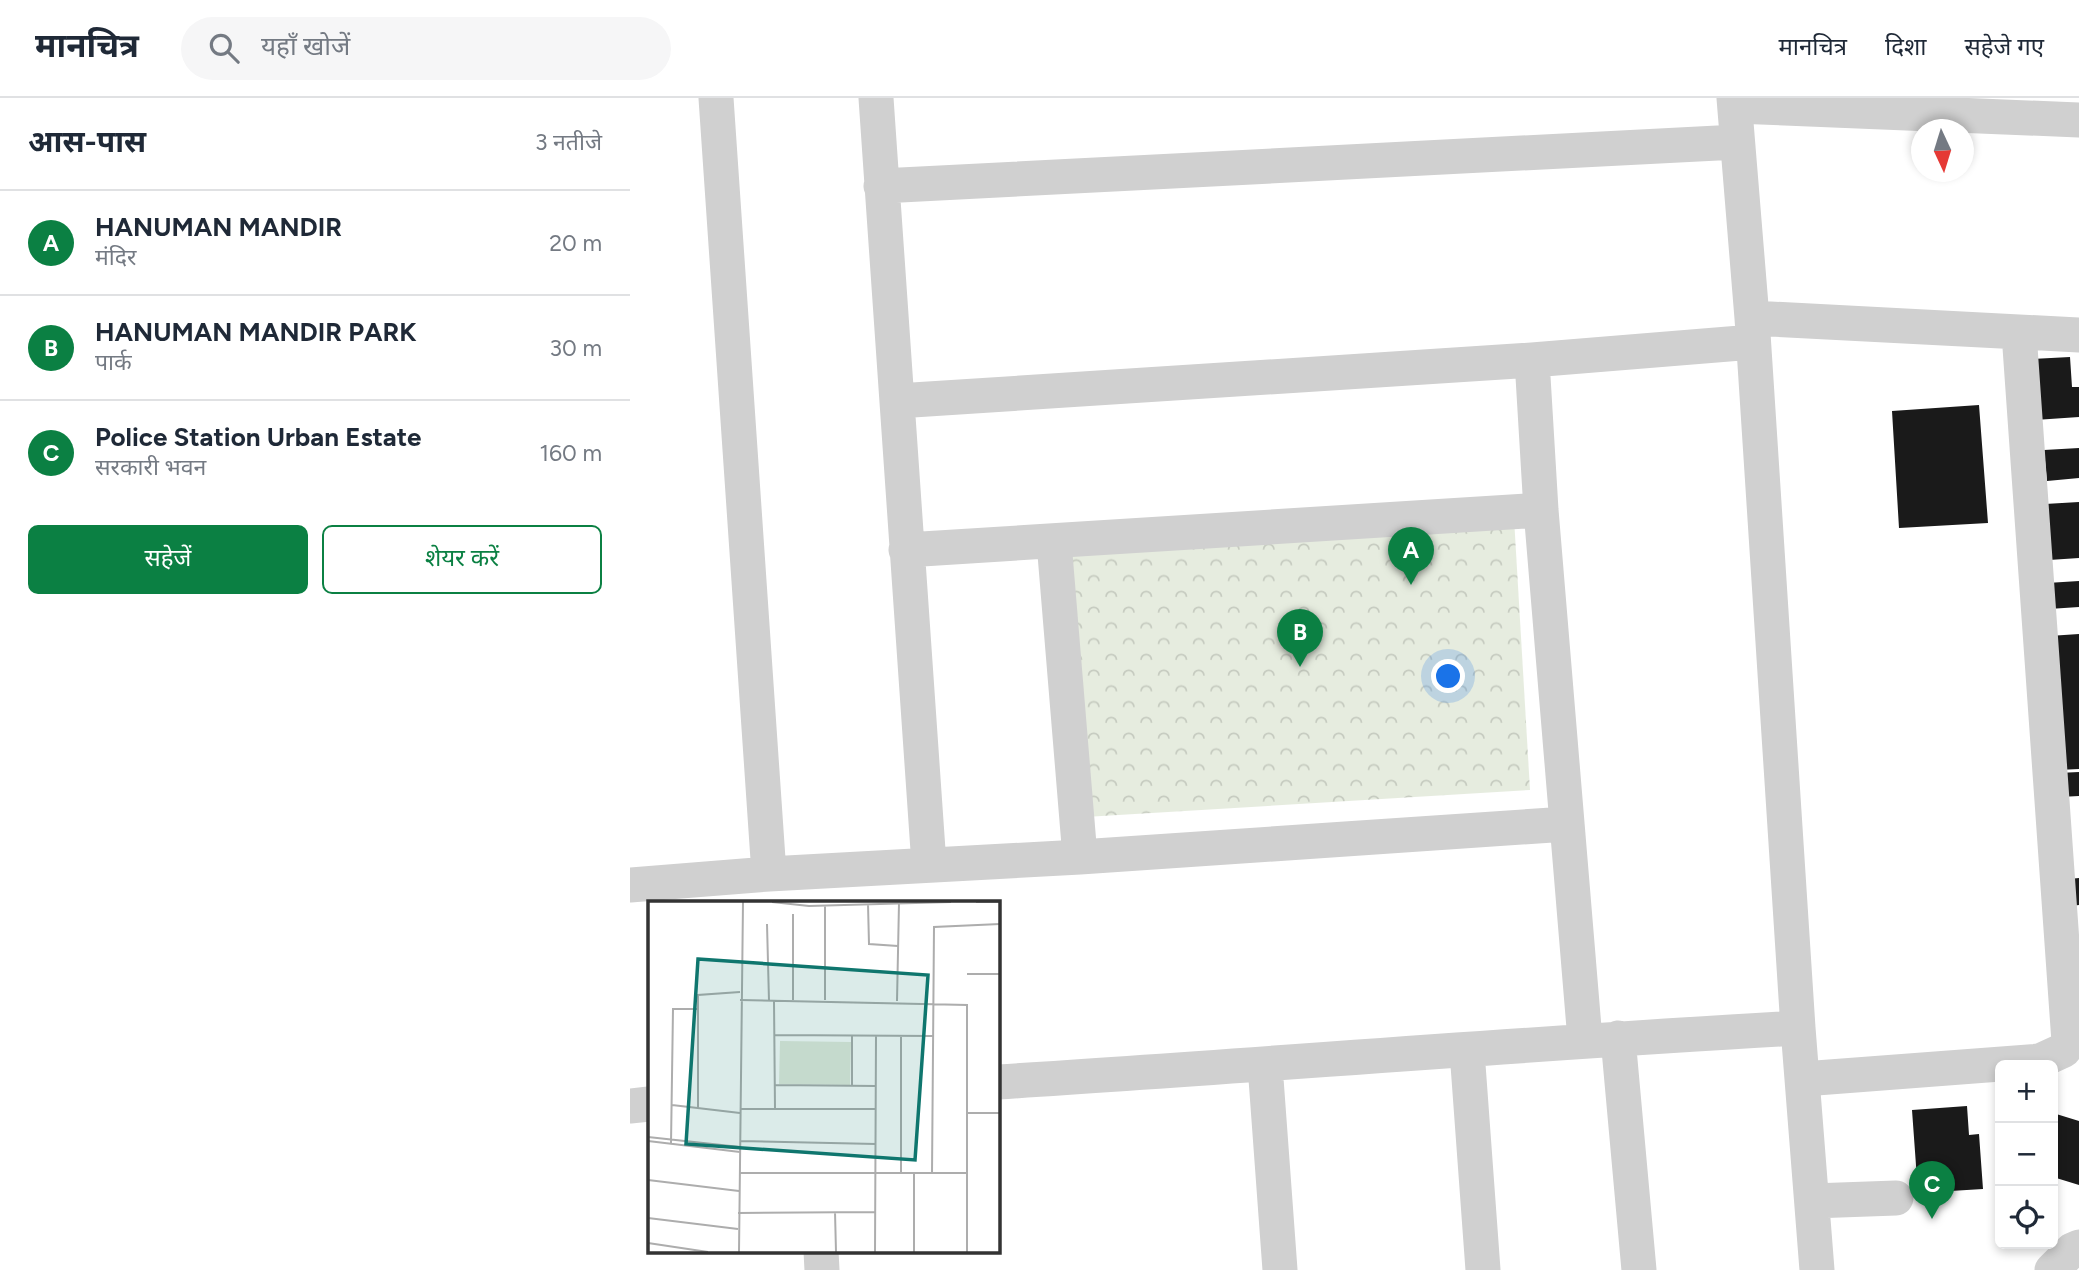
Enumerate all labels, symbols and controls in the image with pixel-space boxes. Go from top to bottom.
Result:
search box [181,17,671,80]
text: मानचित्र [35,26,139,65]
icon: search [205,29,243,67]
text: यहाँ खोजें [261,30,350,62]
text: मानचित्र [1778,32,1847,61]
text: दिशा [1885,32,1927,61]
text: सहेजे गए [1965,32,2044,61]
north arrow [1911,119,1974,182]
text: आस-पास [28,123,146,160]
text: 3 नतीजे [535,128,602,156]
text: HANUMAN MANDIR [95,211,342,243]
text: A [43,229,59,257]
text: 20 m [549,229,602,257]
text: मंदिर [95,243,136,271]
text: HANUMAN MANDIR PARK [95,316,417,348]
text: B [44,334,58,362]
text: 30 m [549,334,602,362]
text: पार्क [95,348,132,376]
text: Police Station Urban Estate [95,421,421,453]
text: C [43,439,59,467]
text: 160 m [539,439,602,467]
text: सरकारी भवन [95,453,206,481]
button: सहेजें [28,525,308,594]
button: शेयर करें [322,525,602,594]
pin: A [1388,527,1434,585]
pin: B [1277,609,1323,667]
your location [1431,659,1465,693]
inset map [648,901,999,1252]
map controls [1995,1060,2058,1249]
button: + [1995,1060,2058,1123]
button: − [1995,1123,2058,1186]
pin: C [1909,1161,1955,1219]
button: locate [1995,1186,2058,1249]

